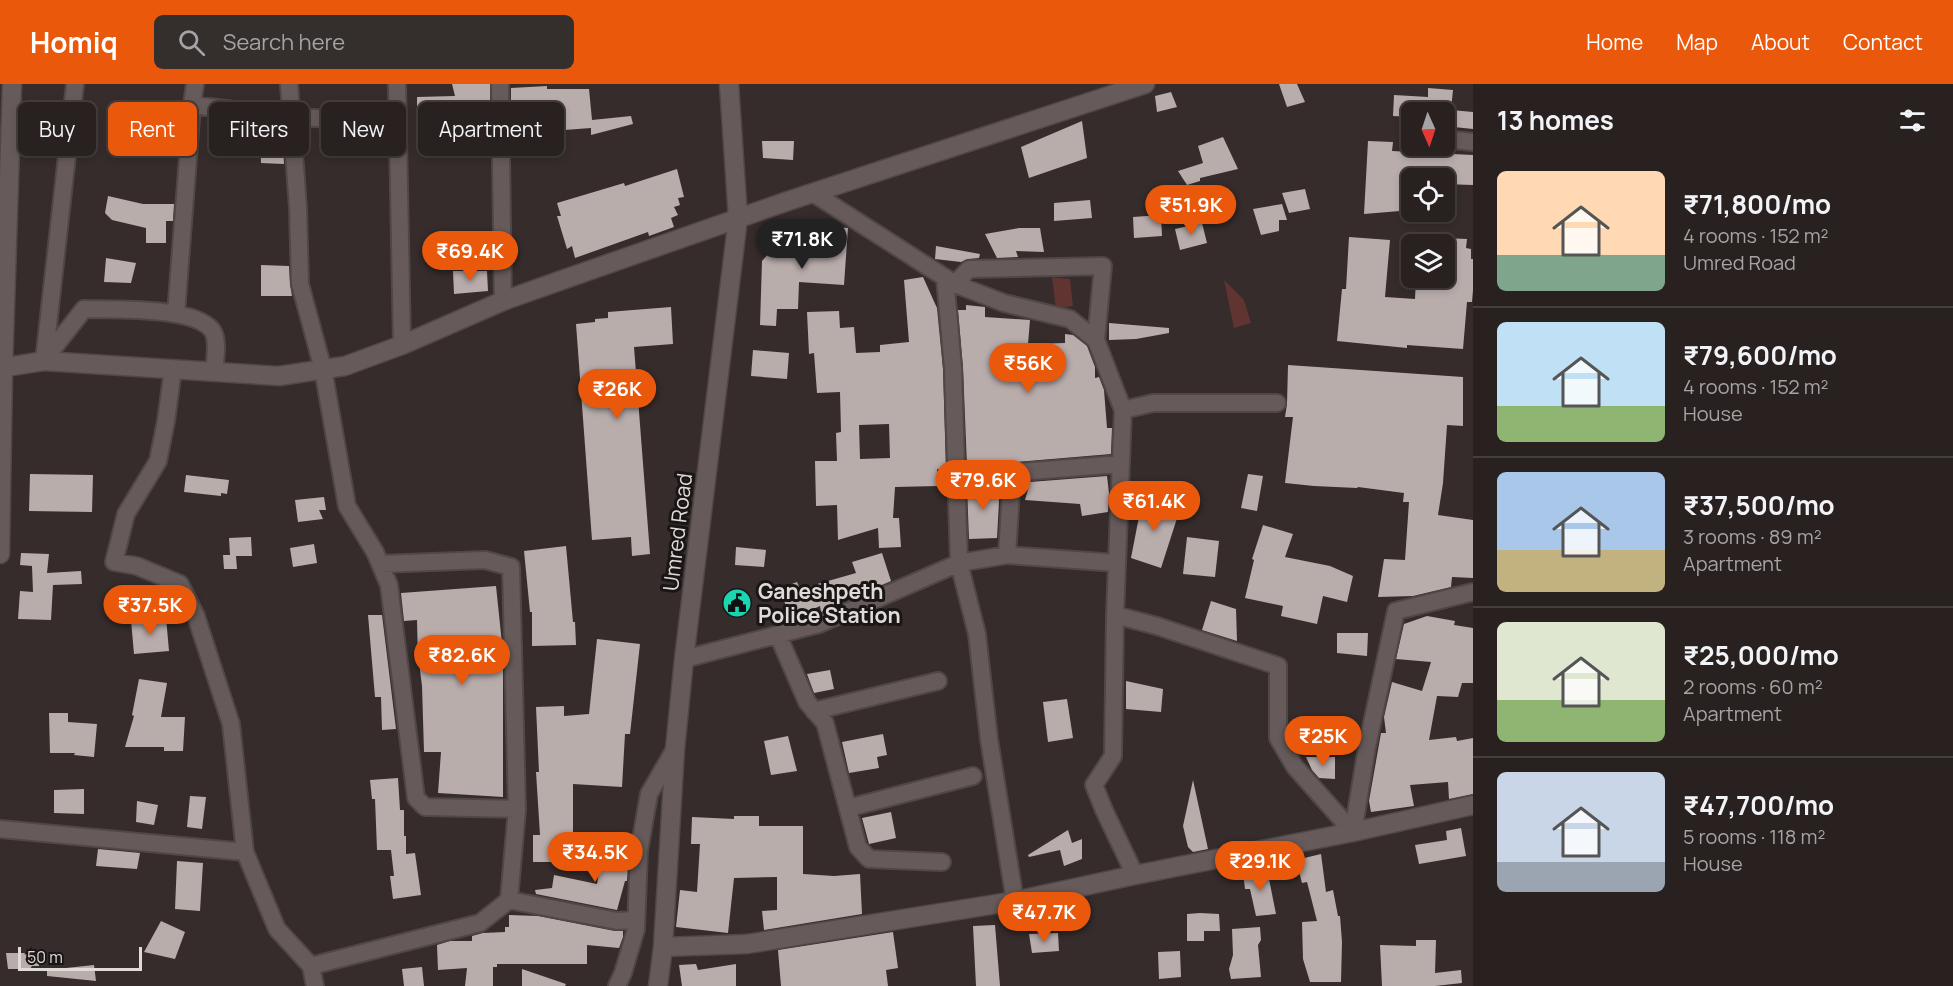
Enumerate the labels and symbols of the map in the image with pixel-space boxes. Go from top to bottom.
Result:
north arrow [1401,102,1455,156]
pin: ₹51.9K [1142,185,1240,236]
pin: ₹71.8K [753,219,851,270]
pin: ₹69.4K [421,231,519,282]
pin: ₹56K [992,343,1064,394]
pin: ₹26K [581,369,653,420]
pin: ₹79.6K [934,460,1032,511]
street label: Umred Road [656,471,698,593]
pin: ₹61.4K [1105,481,1203,532]
place label: Ganeshpeth Police Station [758,577,901,629]
pin: ₹37.5K [101,585,199,636]
public building icon: Ganeshpeth Police Station [721,587,753,619]
pin: ₹82.6K [413,635,511,686]
pin: ₹25K [1287,716,1359,767]
pin: ₹34.5K [546,832,644,883]
pin: ₹29.1K [1211,841,1309,892]
pin: ₹47.7K [995,892,1093,943]
scale bar [18,944,142,972]

